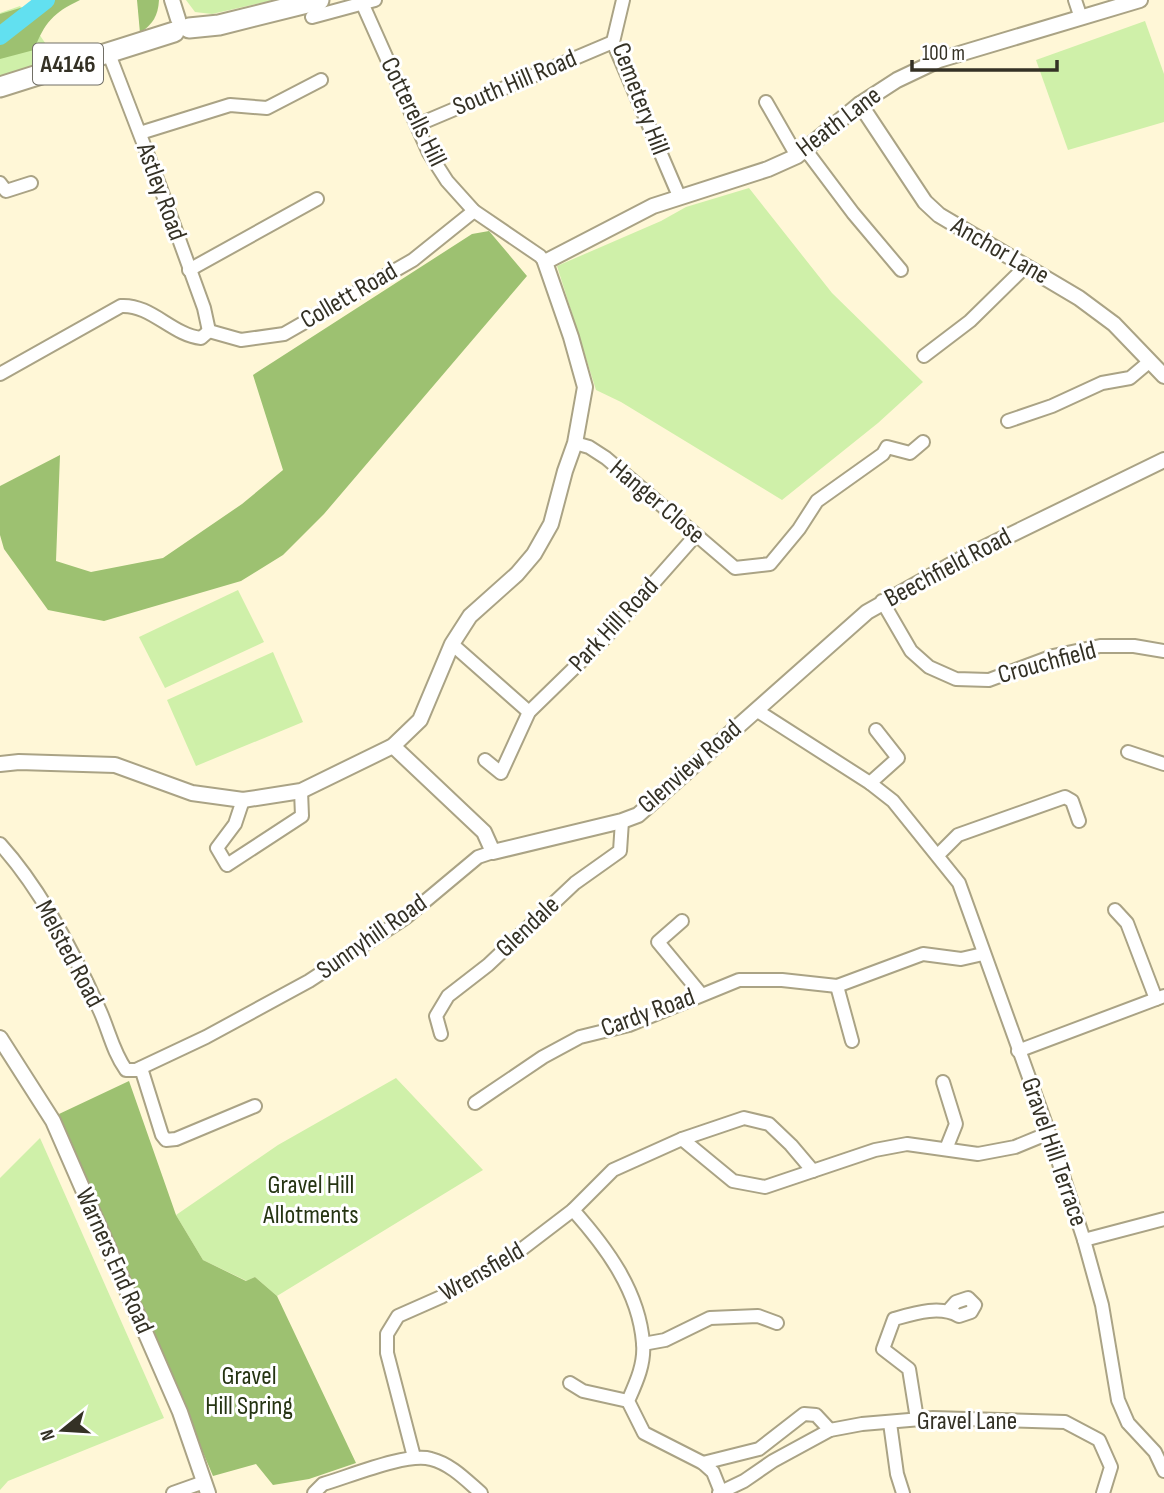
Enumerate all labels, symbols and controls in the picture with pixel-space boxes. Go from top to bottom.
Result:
scale bar [912,28,1057,72]
street label: Cemetery Hill [604,39,676,159]
text: 100 m [922,41,965,66]
road number: A4146 [33,43,103,84]
street label: South Hill Road [449,43,581,123]
street label: Cotterells Hill [373,52,453,172]
street label: Heath Lane [791,80,887,164]
street label: Astley Road [129,138,193,245]
street label: Anchor Lane [945,210,1054,291]
street label: Collett Road [295,256,403,336]
street label: Hanger Close [603,453,711,551]
street label: Beechfield Road [879,522,1017,614]
street label: Park Hill Road [563,572,665,678]
street label: Crouchfield [995,635,1099,691]
street label: Glenview Road [632,714,748,820]
street label: Sunnyhill Road [311,888,433,986]
street label: Glendale [490,890,566,964]
street label: Melsted Road [28,895,110,1013]
street label: Cardy Road [597,982,699,1044]
street label: Gravel Hill Terrace [1014,1073,1094,1231]
park label: Gravel Hill Allotments [262,1170,359,1231]
street label: Warners End Road [68,1183,160,1339]
street label: Wrensfield [434,1236,530,1308]
park label: Gravel Hill Spring [205,1361,293,1422]
north arrow [28,1395,98,1465]
street label: Gravel Lane [917,1406,1017,1437]
text: N [36,1426,61,1443]

